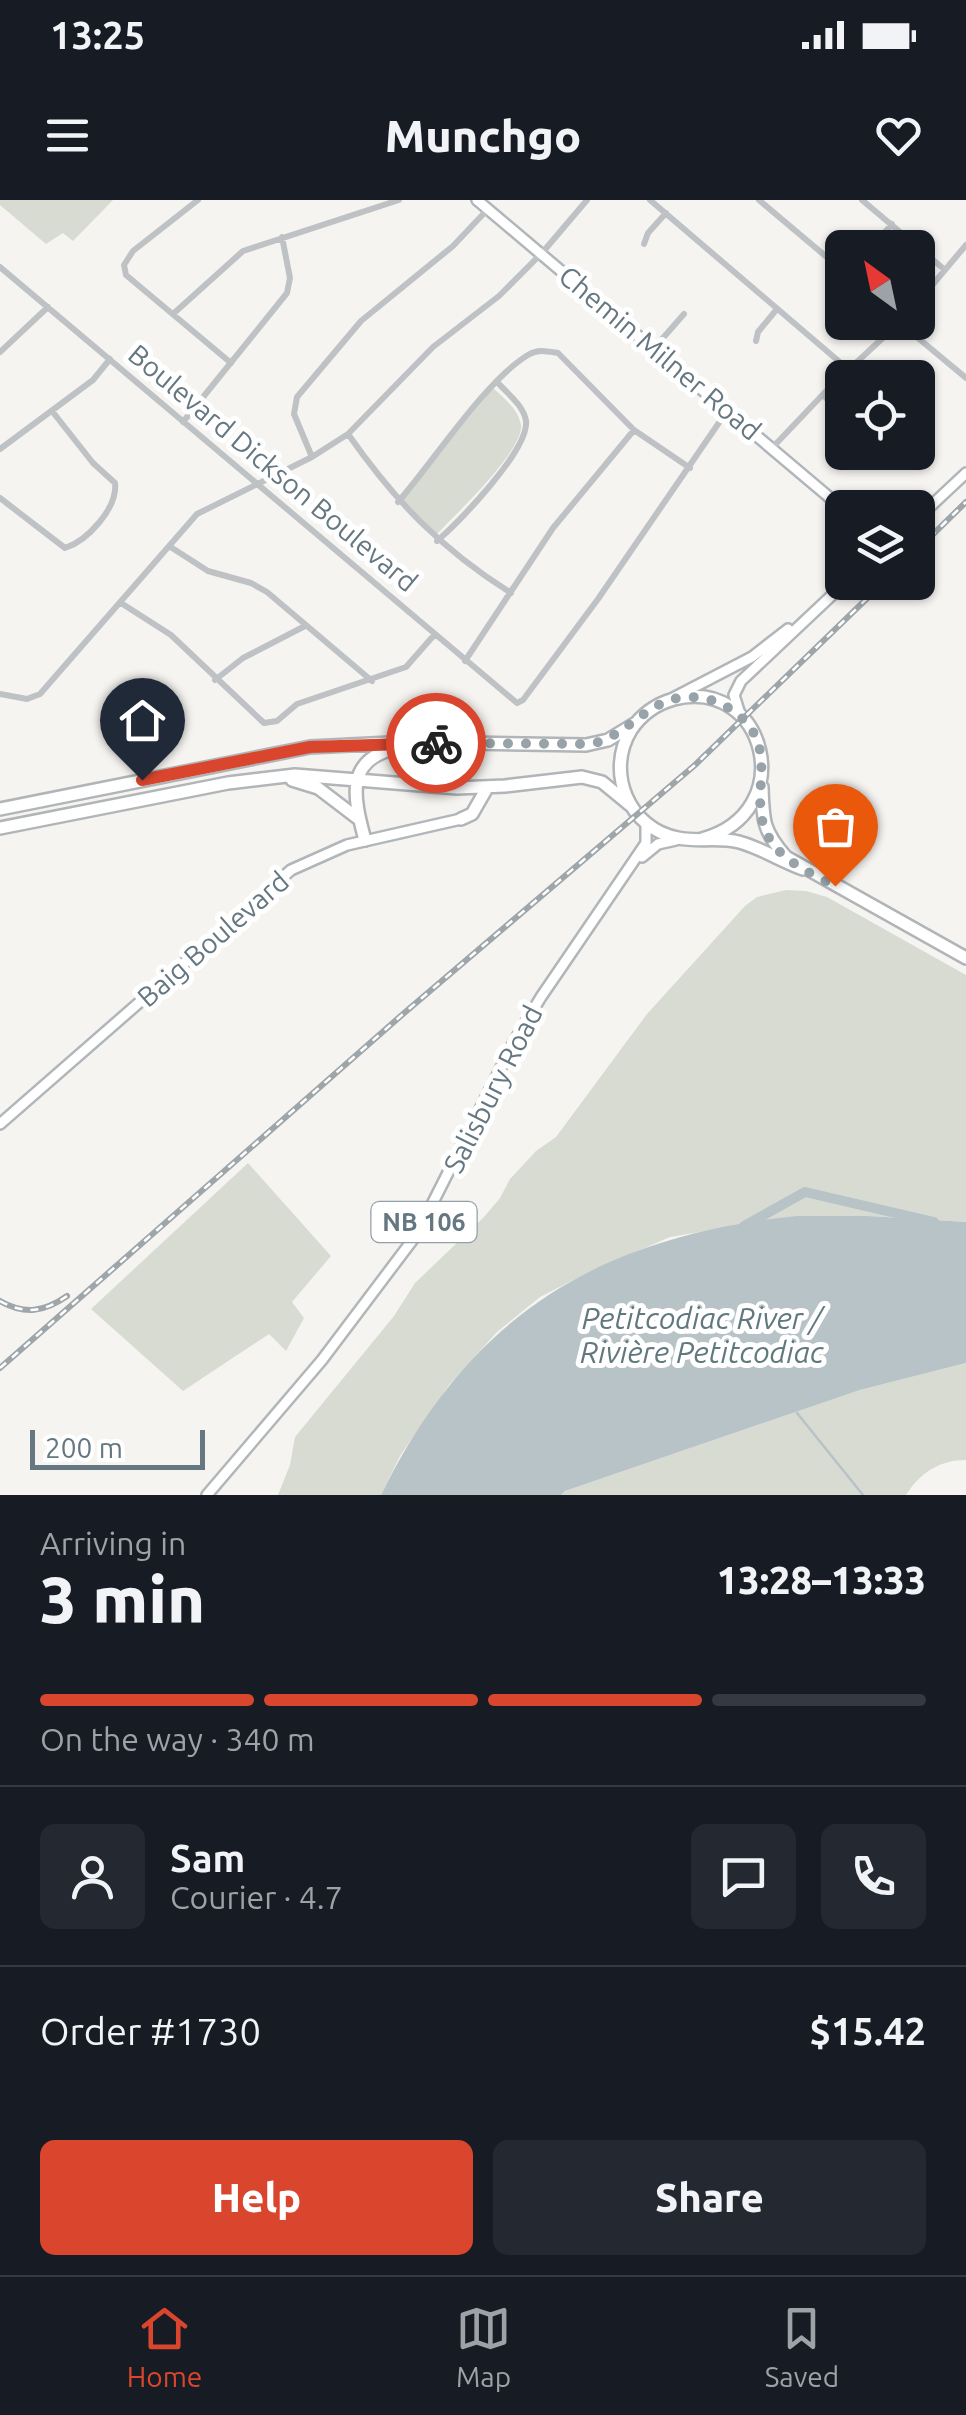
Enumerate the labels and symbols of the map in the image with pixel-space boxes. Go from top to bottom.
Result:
north arrow [825,230,935,340]
street label: Chemin Milner Road [553,259,767,446]
street label: Boulevard Dickson Boulevard [123,338,424,597]
pin [100,678,185,781]
courier [386,693,486,793]
pin [793,784,878,887]
street label: Baig Boulevard [131,865,294,1012]
street label: Salisbury Road [437,1000,548,1178]
road number: NB 106 [372,1202,476,1242]
water label: Petitcodiac River / Rivière Petitcodiac [580,1301,826,1369]
scale bar [30,1425,205,1470]

